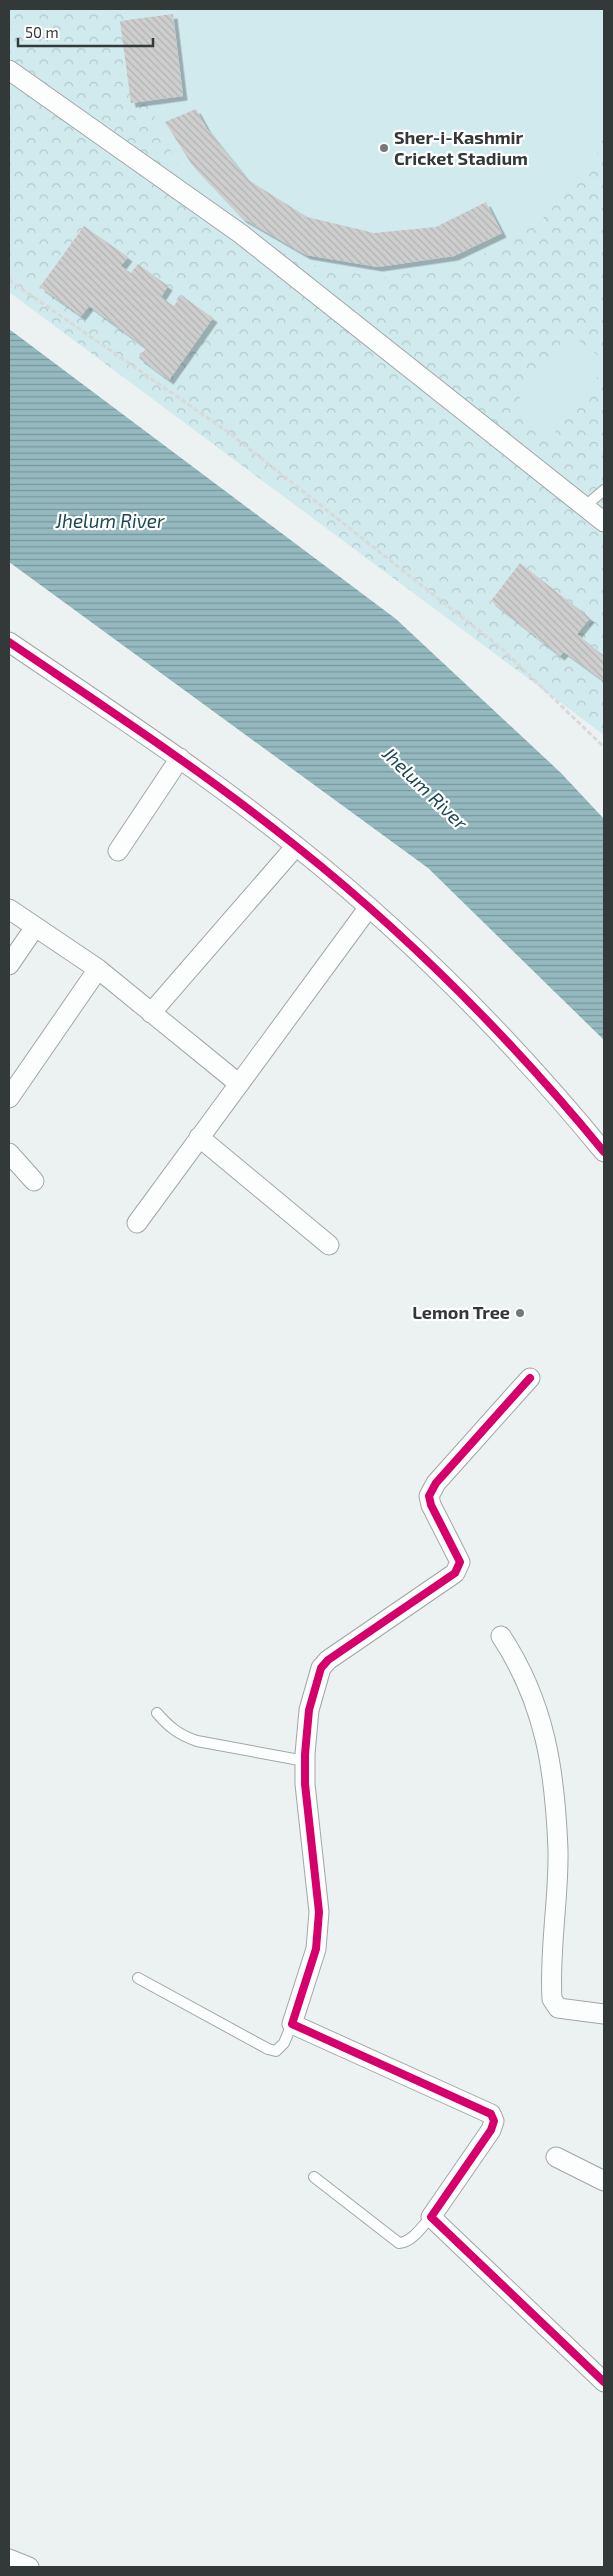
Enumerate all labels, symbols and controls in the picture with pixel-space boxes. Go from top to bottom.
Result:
scale bar [18,15,152,47]
text: 50 m [25,23,59,41]
place label: Sher-i-Kashmir Cricket Stadium [394,126,528,169]
marker: Sher-i-Kashmir Cricket Stadium [378,142,390,154]
water label: Jhelum River [54,509,165,532]
water label: Jhelum River [377,741,473,834]
place label: Lemon Tree [412,1301,510,1323]
marker: Lemon Tree [514,1307,526,1319]

